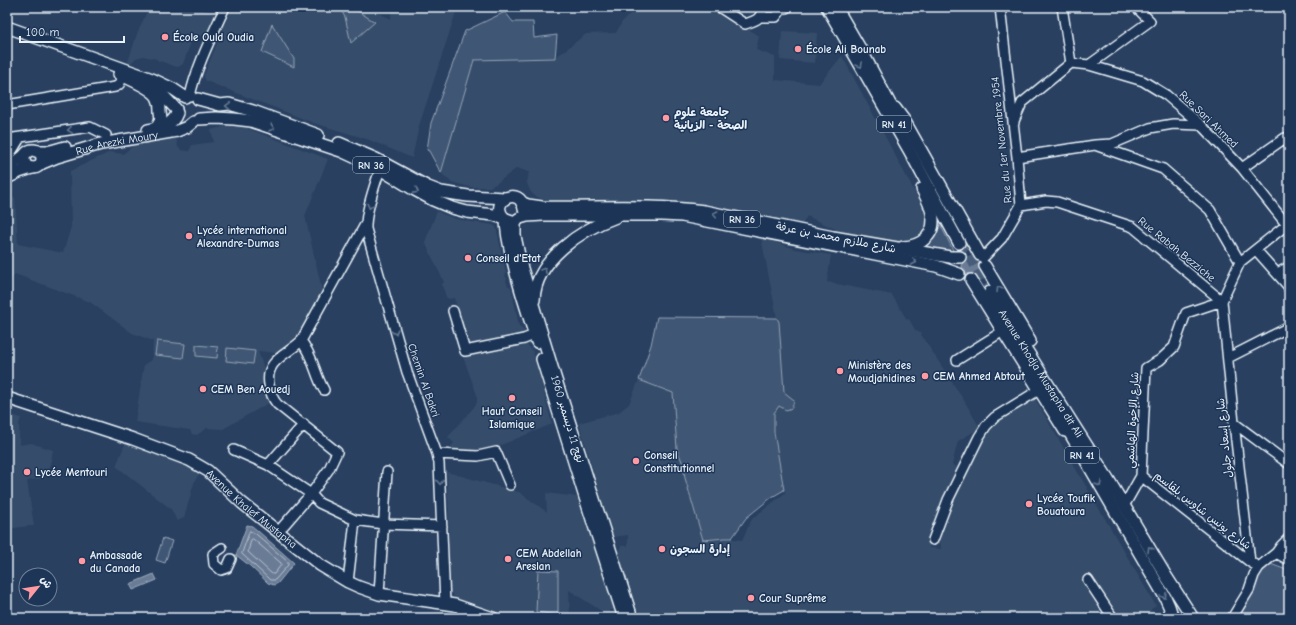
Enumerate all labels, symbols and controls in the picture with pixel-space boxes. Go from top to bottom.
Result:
scale bar [20,18,124,44]
text: 100 m [26,25,59,39]
place label: École Ould Oudia [173,30,254,44]
marker: École Ould Oudia [160,32,170,42]
place label: École Ali Bounab [806,42,886,56]
marker: École Ali Bounab [793,44,803,54]
one-way arrow [855,61,863,68]
street label: Rue du 1er Novembre 1954 [988,76,1015,204]
street label: Rue Sari Ahmed [1177,88,1241,151]
one-way arrow [225,101,231,110]
place label: جامعة علوم الصحة - الزيانية [674,106,747,132]
marker: جامعة علوم الصحة - الزيانية [661,113,671,123]
road number: RN 41 [877,116,911,132]
one-way arrow [268,123,275,132]
one-way arrow [67,125,73,134]
street label: Rue Arezki Moury [74,128,159,158]
road number: RN 36 [353,157,389,173]
one-way arrow [412,186,419,193]
one-way arrow [366,203,374,209]
one-way arrow [712,210,718,218]
road number: RN 36 [724,211,760,227]
street label: Rue Rabah Bezziche [1135,214,1218,285]
street label: شارع ملازم محمد بن عرفة [775,219,897,257]
place label: Lycée international Alexandre-Dumas [197,224,287,250]
marker: Lycée international Alexandre-Dumas [184,231,194,241]
place label: Conseil d'Etat [476,252,541,265]
marker: Conseil d'Etat [463,253,473,263]
one-way arrow [911,257,917,265]
one-way arrow [540,267,547,274]
one-way arrow [997,286,1004,293]
street label: Avenue Khodja Mustapha dit Ali [996,307,1086,440]
one-way arrow [390,328,399,335]
street label: Chemin Al Bakri [405,342,442,419]
place label: Ministère des Moudjahidines [848,359,916,385]
marker: Ministère des Moudjahidines [835,366,845,376]
place label: CEM Ahmed Abtout [933,370,1025,383]
marker: CEM Ahmed Abtout [920,371,930,381]
street label: شارع الإخوة الهاشمي [1123,371,1146,469]
street label: نهج 11 ديسمبر 1960 [547,374,587,465]
place label: CEM Ben Aouedj [211,383,291,396]
marker: CEM Ben Aouedj [198,384,208,394]
marker: Haut Conseil Islamique [507,393,517,403]
street label: شارع إسعاد جلول [1214,397,1237,479]
place label: Haut Conseil Islamique [482,405,542,431]
road number: RN 41 [1065,447,1099,463]
place label: Conseil Constitutionnel [644,449,714,475]
marker: Conseil Constitutionnel [631,456,641,466]
place label: Lycée Mentouri [35,466,107,479]
marker: Lycée Mentouri [22,467,32,477]
street label: Avenue Khalef Mustapha [203,467,299,551]
street label: شارع يونس شاوس بلقاسم [1150,469,1254,554]
one-way arrow [436,479,444,485]
one-way arrow [1094,480,1101,487]
place label: Lycée Toufik Bouatoura [1037,492,1096,518]
marker: Lycée Toufik Bouatoura [1024,499,1034,509]
place label: إدارة السجون [670,543,730,557]
marker: إدارة السجون [657,544,667,554]
one-way arrow [1148,546,1155,553]
place label: CEM Abdellah Areslan [516,547,582,573]
place label: Ambassade du Canada [90,549,143,575]
marker: CEM Abdellah Areslan [503,554,513,564]
marker: Ambassade du Canada [77,556,87,566]
north arrow [18,567,58,607]
text: ش [38,574,55,591]
place label: Cour Suprême [759,592,827,605]
one-way arrow [1159,592,1166,599]
marker: Cour Suprême [746,593,756,603]

